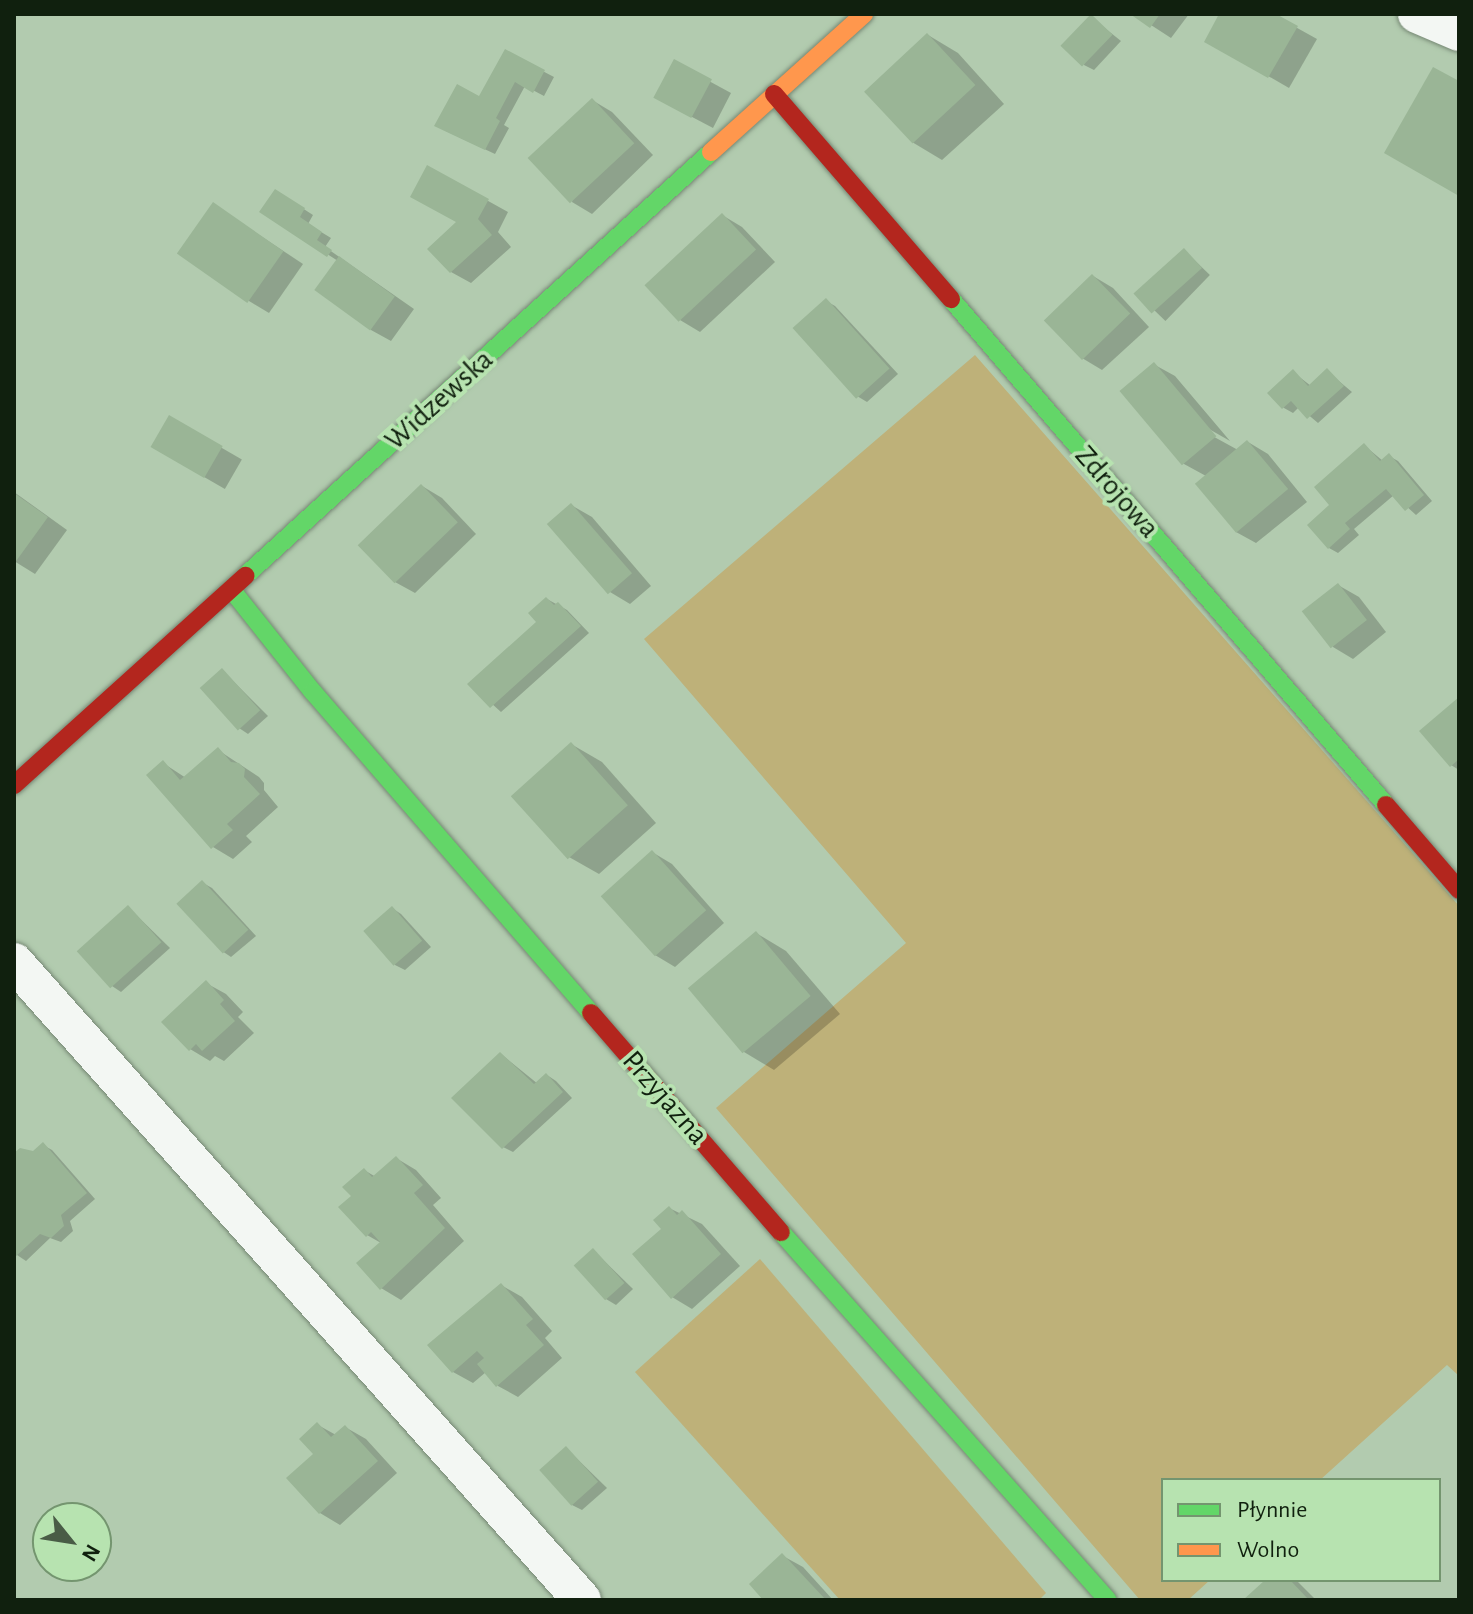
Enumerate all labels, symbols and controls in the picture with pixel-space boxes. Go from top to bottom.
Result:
street label: Widzewska [377,342,501,458]
street label: Zdrojowa [1067,438,1167,546]
street label: Przyjazna [614,1043,716,1153]
legend [1161,1478,1441,1582]
text: Płynnie [1237,1498,1307,1522]
north arrow [32,1502,112,1582]
text: Wolno [1237,1538,1299,1562]
text: N [78,1541,104,1565]

